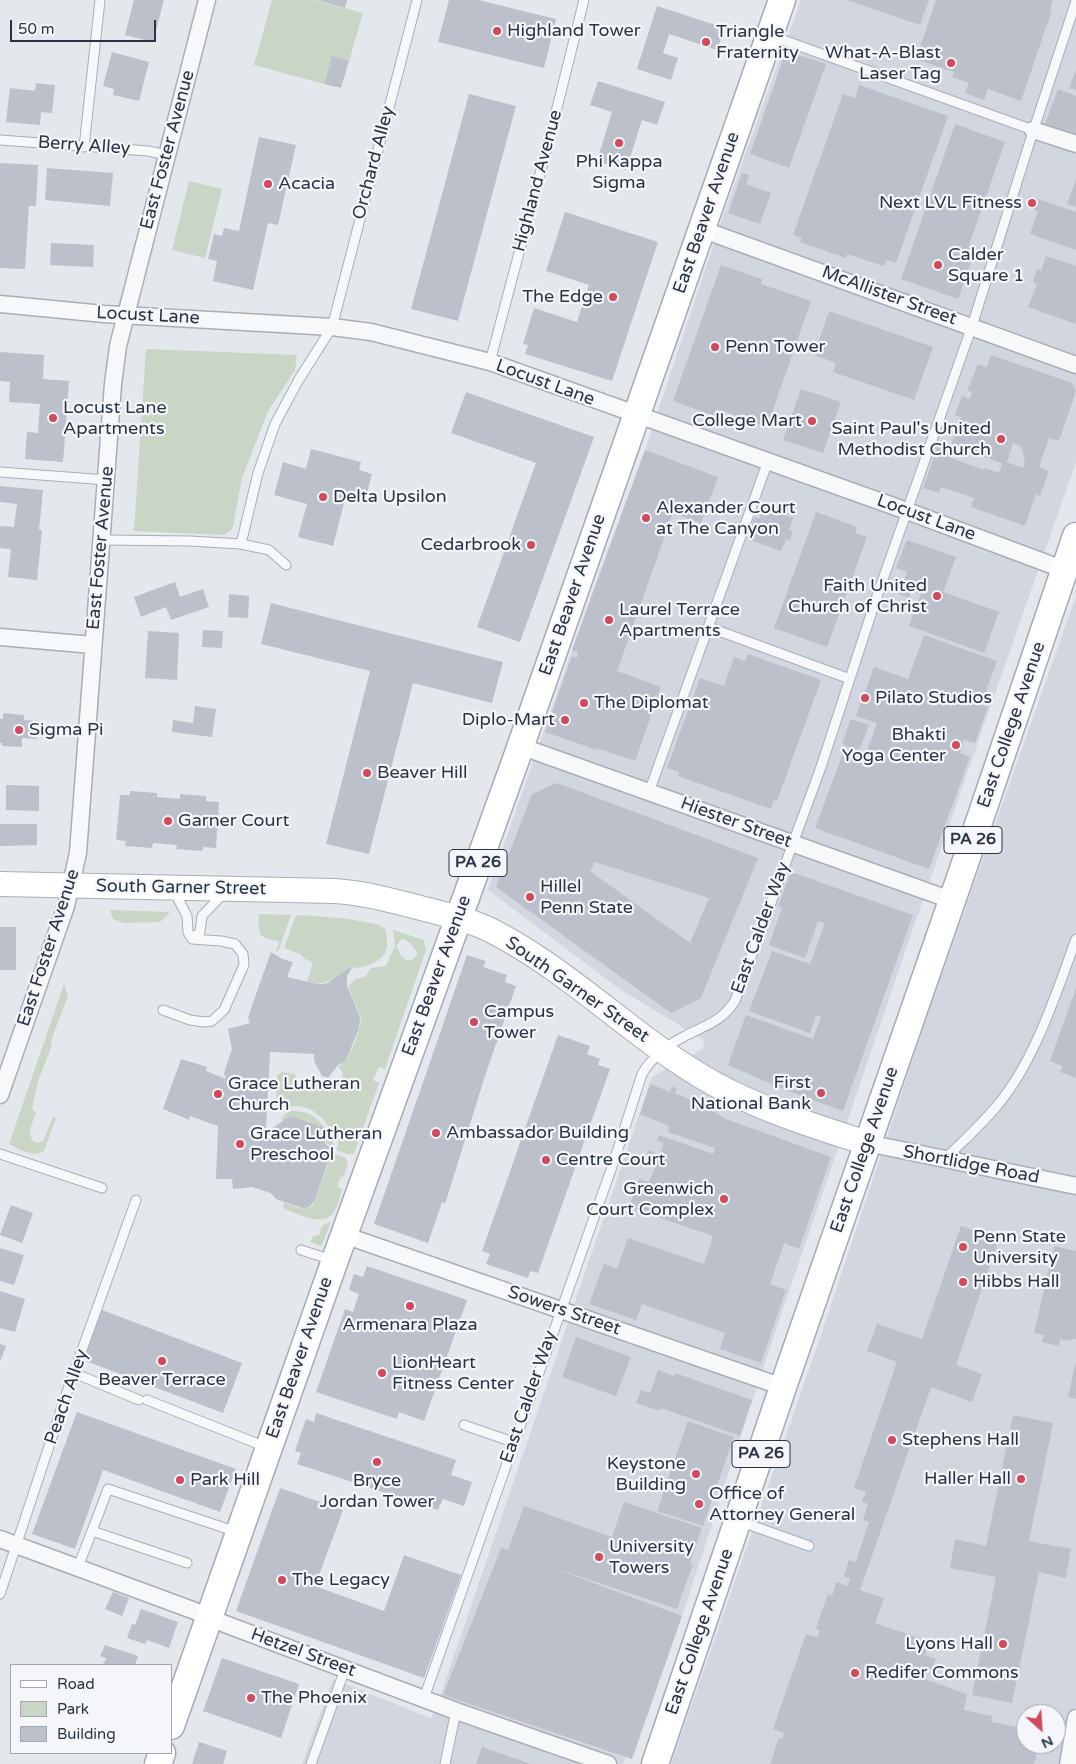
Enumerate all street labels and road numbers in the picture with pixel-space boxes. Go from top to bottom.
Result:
street label: East Foster Avenue [136,68,200,232]
street label: Orchard Alley [348,104,400,222]
street label: Highland Avenue [509,108,567,254]
street label: East Beaver Avenue [669,129,745,297]
street label: Berry Alley [37,132,131,160]
street label: McAllister Street [819,262,959,330]
street label: Locust Lane [96,303,200,329]
street label: Locust Lane [493,355,597,411]
street label: East Foster Avenue [83,465,119,631]
street label: Locust Lane [874,490,978,546]
street label: East Beaver Avenue [535,511,611,679]
street label: East College Avenue [973,639,1051,811]
street label: Hiester Street [678,793,794,853]
road number: PA 26 [944,826,1002,854]
road number: PA 26 [449,850,507,876]
street label: East Calder Way [727,859,795,997]
street label: East Foster Avenue [13,867,85,1029]
street label: South Garner Street [96,876,266,900]
street label: East Beaver Avenue [398,893,476,1059]
street label: South Garner Street [501,932,653,1048]
street label: East College Avenue [826,1064,904,1236]
street label: Shortlidge Road [901,1141,1041,1189]
street label: East Beaver Avenue [262,1274,338,1442]
street label: Sowers Street [505,1282,623,1340]
street label: East Calder Way [496,1328,562,1466]
street label: Peach Alley [41,1346,93,1448]
road number: PA 26 [732,1440,790,1468]
street label: East College Avenue [661,1546,739,1718]
street label: Hetzel Street [248,1624,358,1682]

